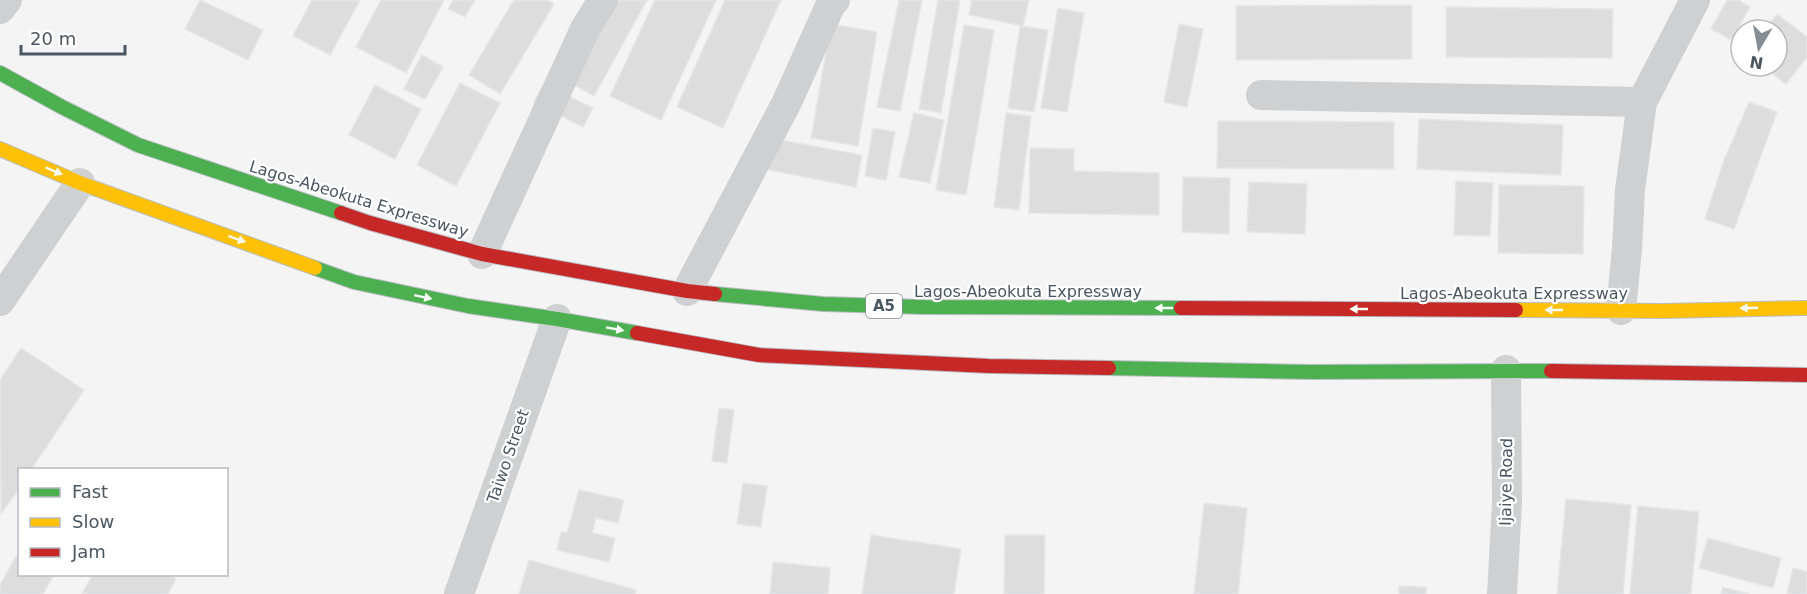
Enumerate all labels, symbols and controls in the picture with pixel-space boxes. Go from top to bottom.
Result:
scale bar [21,18,124,56]
north arrow [1729,18,1789,78]
text: 20 m [30,28,76,49]
text: N [1748,52,1765,73]
street label: Lagos-Abeokuta Expressway [247,157,471,241]
one-way arrow [45,167,63,176]
one-way arrow [228,235,246,245]
street label: Lagos-Abeokuta Expressway [914,282,1142,301]
street label: Lagos-Abeokuta Expressway [1400,284,1628,303]
one-way arrow [413,292,432,302]
road number: A5 [866,294,902,318]
one-way arrow [1154,303,1173,313]
one-way arrow [1349,304,1368,314]
one-way arrow [1739,304,1758,313]
one-way arrow [1544,305,1563,315]
one-way arrow [605,325,624,334]
street label: Taiwo Street [483,407,533,506]
street label: Ijaiye Road [1496,438,1516,526]
legend [18,468,228,576]
text: Fast [72,481,108,502]
text: Slow [72,511,114,532]
text: Jam [71,541,106,562]

